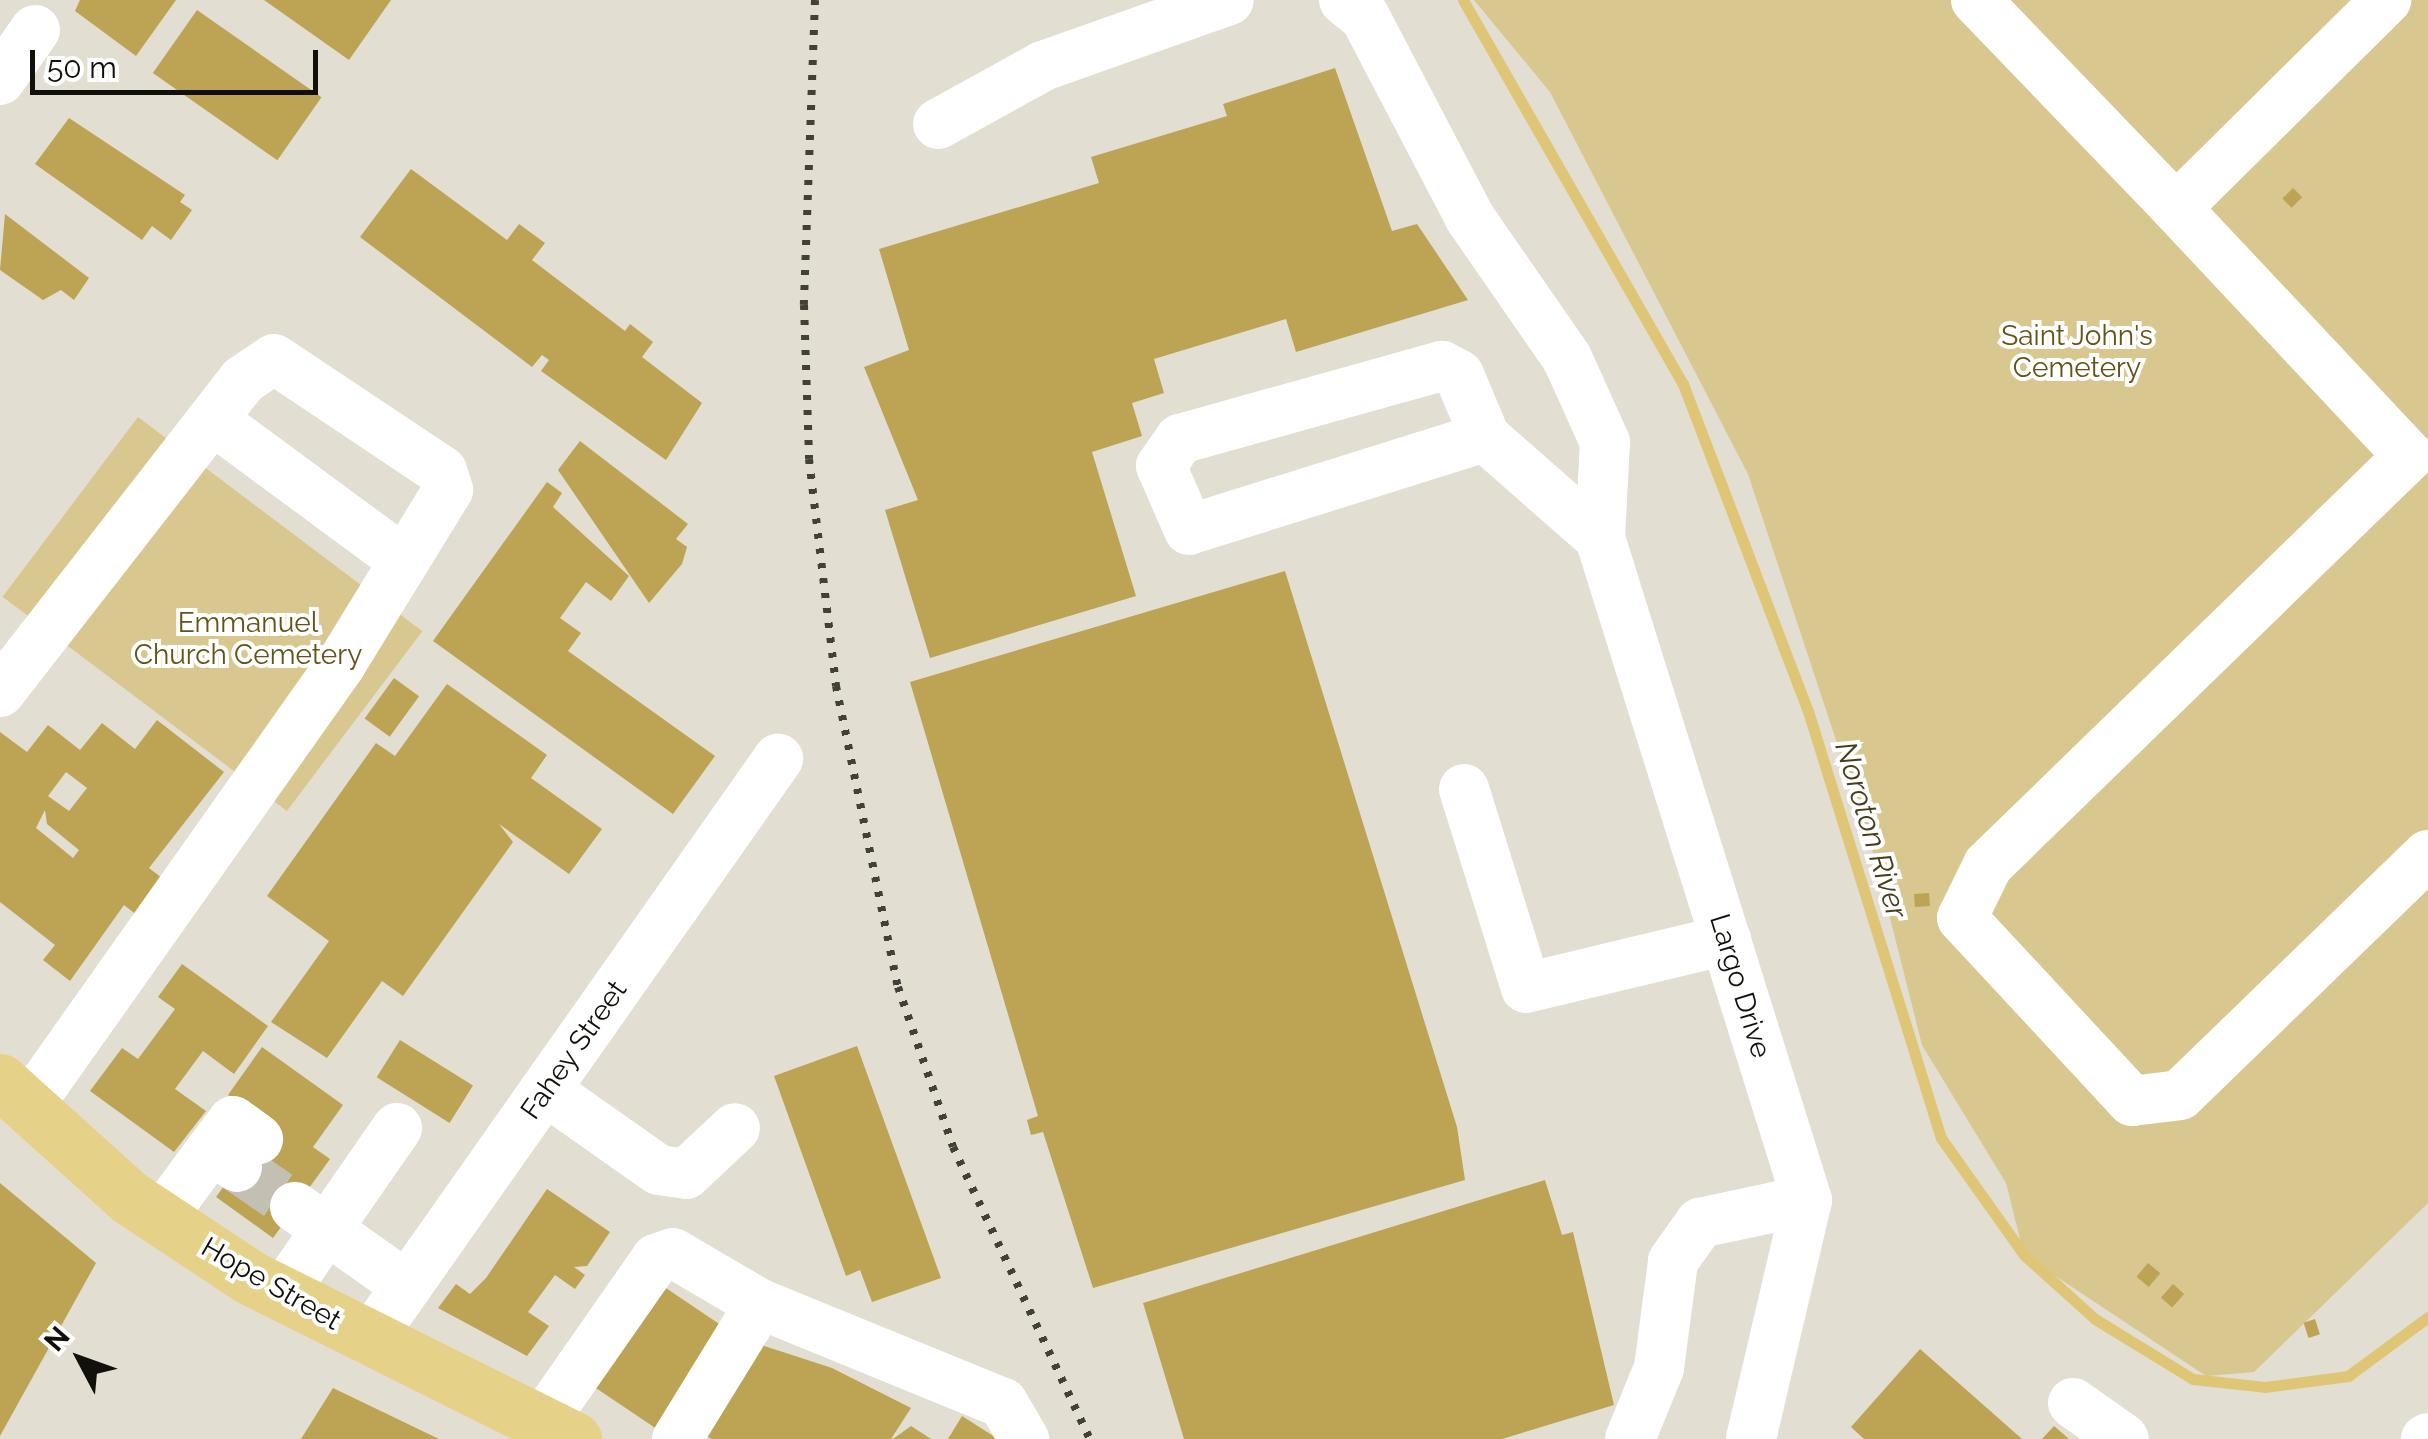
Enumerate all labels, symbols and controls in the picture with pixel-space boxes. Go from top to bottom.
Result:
scale bar [35,30,322,92]
text: 50 m [47,50,117,85]
park label: Saint John's Cemetery [2001,319,2153,385]
park label: Emmanuel Church Cemetery [134,606,362,672]
water label: Noroton River [1827,737,1915,923]
street label: Largo Drive [1702,910,1778,1062]
street label: Fahey Street [514,974,634,1126]
street label: Hope Street [195,1231,347,1337]
north arrow [30,1309,130,1409]
text: N [38,1320,76,1358]

